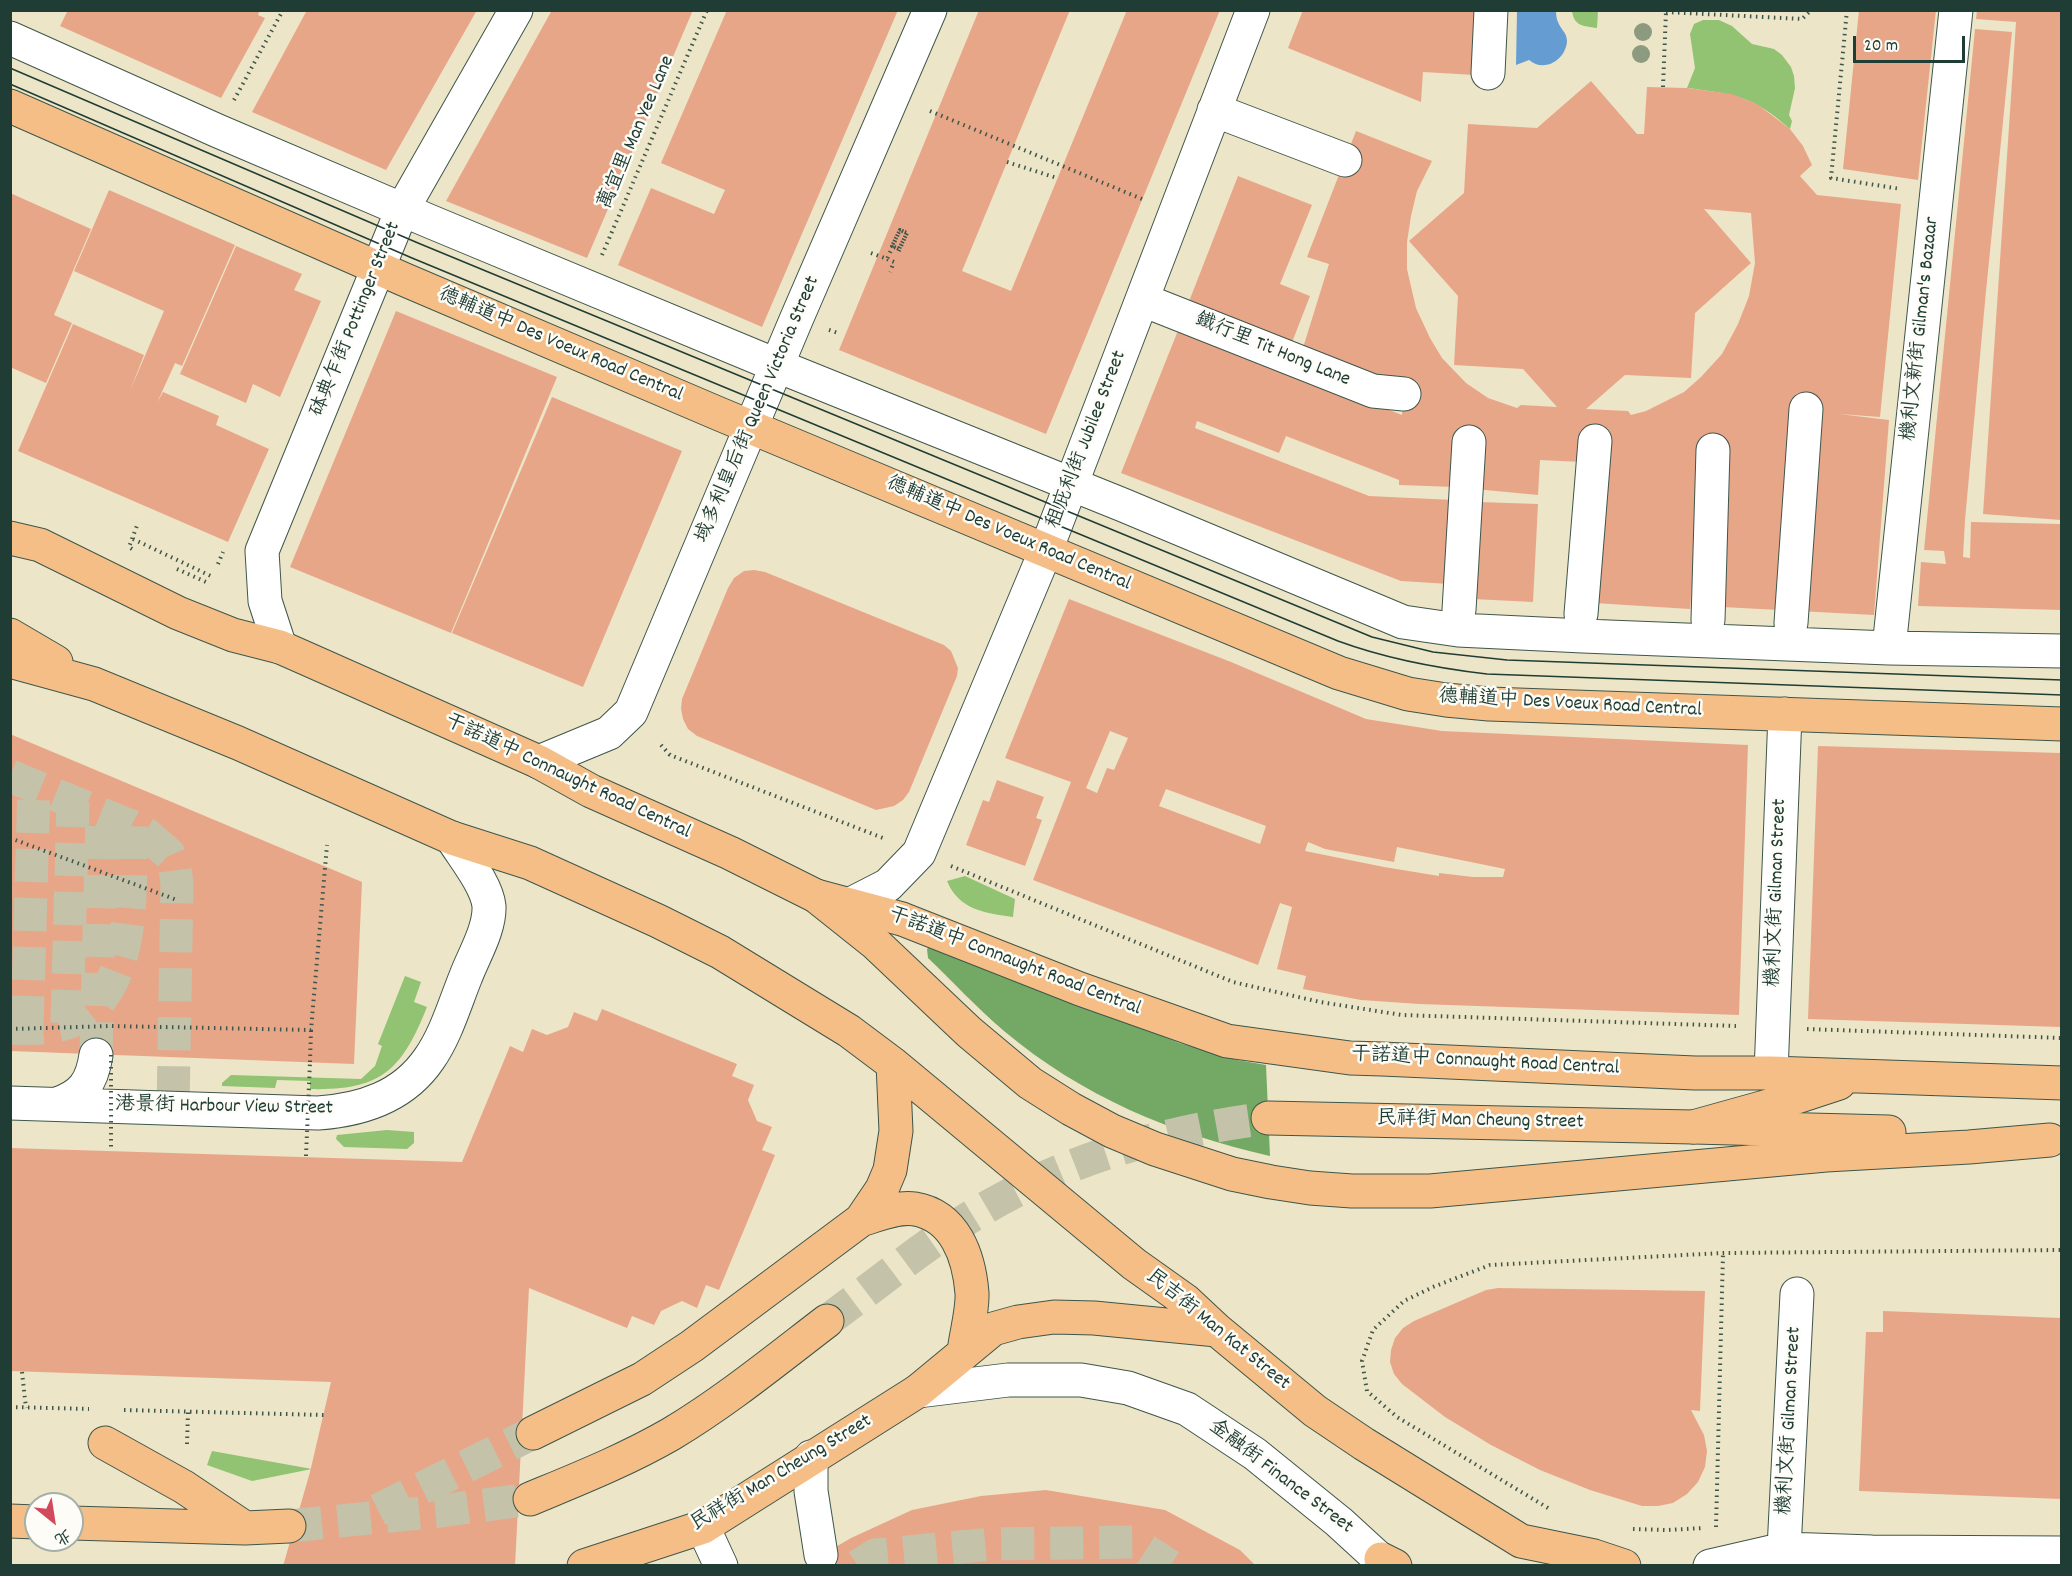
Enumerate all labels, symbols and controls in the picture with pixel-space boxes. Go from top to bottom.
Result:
scale bar [1856,24,1968,62]
text: 20 m [1864,34,1898,59]
street label: 萬宜里 Man Yee Lane [595,53,681,213]
street label: 機利文新街 Gilman's Bazaar [1898,216,1946,442]
street label: 砵典乍街 Pottinger Street [307,219,407,421]
street label: 域多利皇后街 Queen Victoria Street [692,273,826,547]
street label: 德輔道中 Des Voeux Road Central [434,283,686,409]
street label: 鐵行里 Tit Hong Lane [1191,309,1353,393]
street label: 租庇利街 Jubilee Street [1043,348,1133,532]
street label: 德輔道中 Des Voeux Road Central [882,472,1134,598]
street label: 德輔道中 Des Voeux Road Central [1438,686,1702,724]
street label: 干諾道中 Connaught Road Central [440,710,694,846]
street label: 機利文街 Gilman Street [1763,798,1793,988]
street label: 干諾道中 Connaught Road Central [884,904,1144,1022]
street label: 干諾道中 Connaught Road Central [1350,1044,1620,1082]
street label: 港景街 Harbour View Street [115,1094,333,1122]
street label: 民祥街 Man Cheung Street [1376,1108,1584,1136]
street label: 民吉街 Man Kat Street [1140,1265,1294,1397]
street label: 機利文街 Gilman Street [1774,1326,1808,1516]
street label: 民祥街 Man Cheung Street [687,1410,877,1538]
street label: 金融街 Finance Street [1203,1416,1357,1540]
north arrow [24,1492,84,1552]
text: 北 [50,1522,75,1550]

